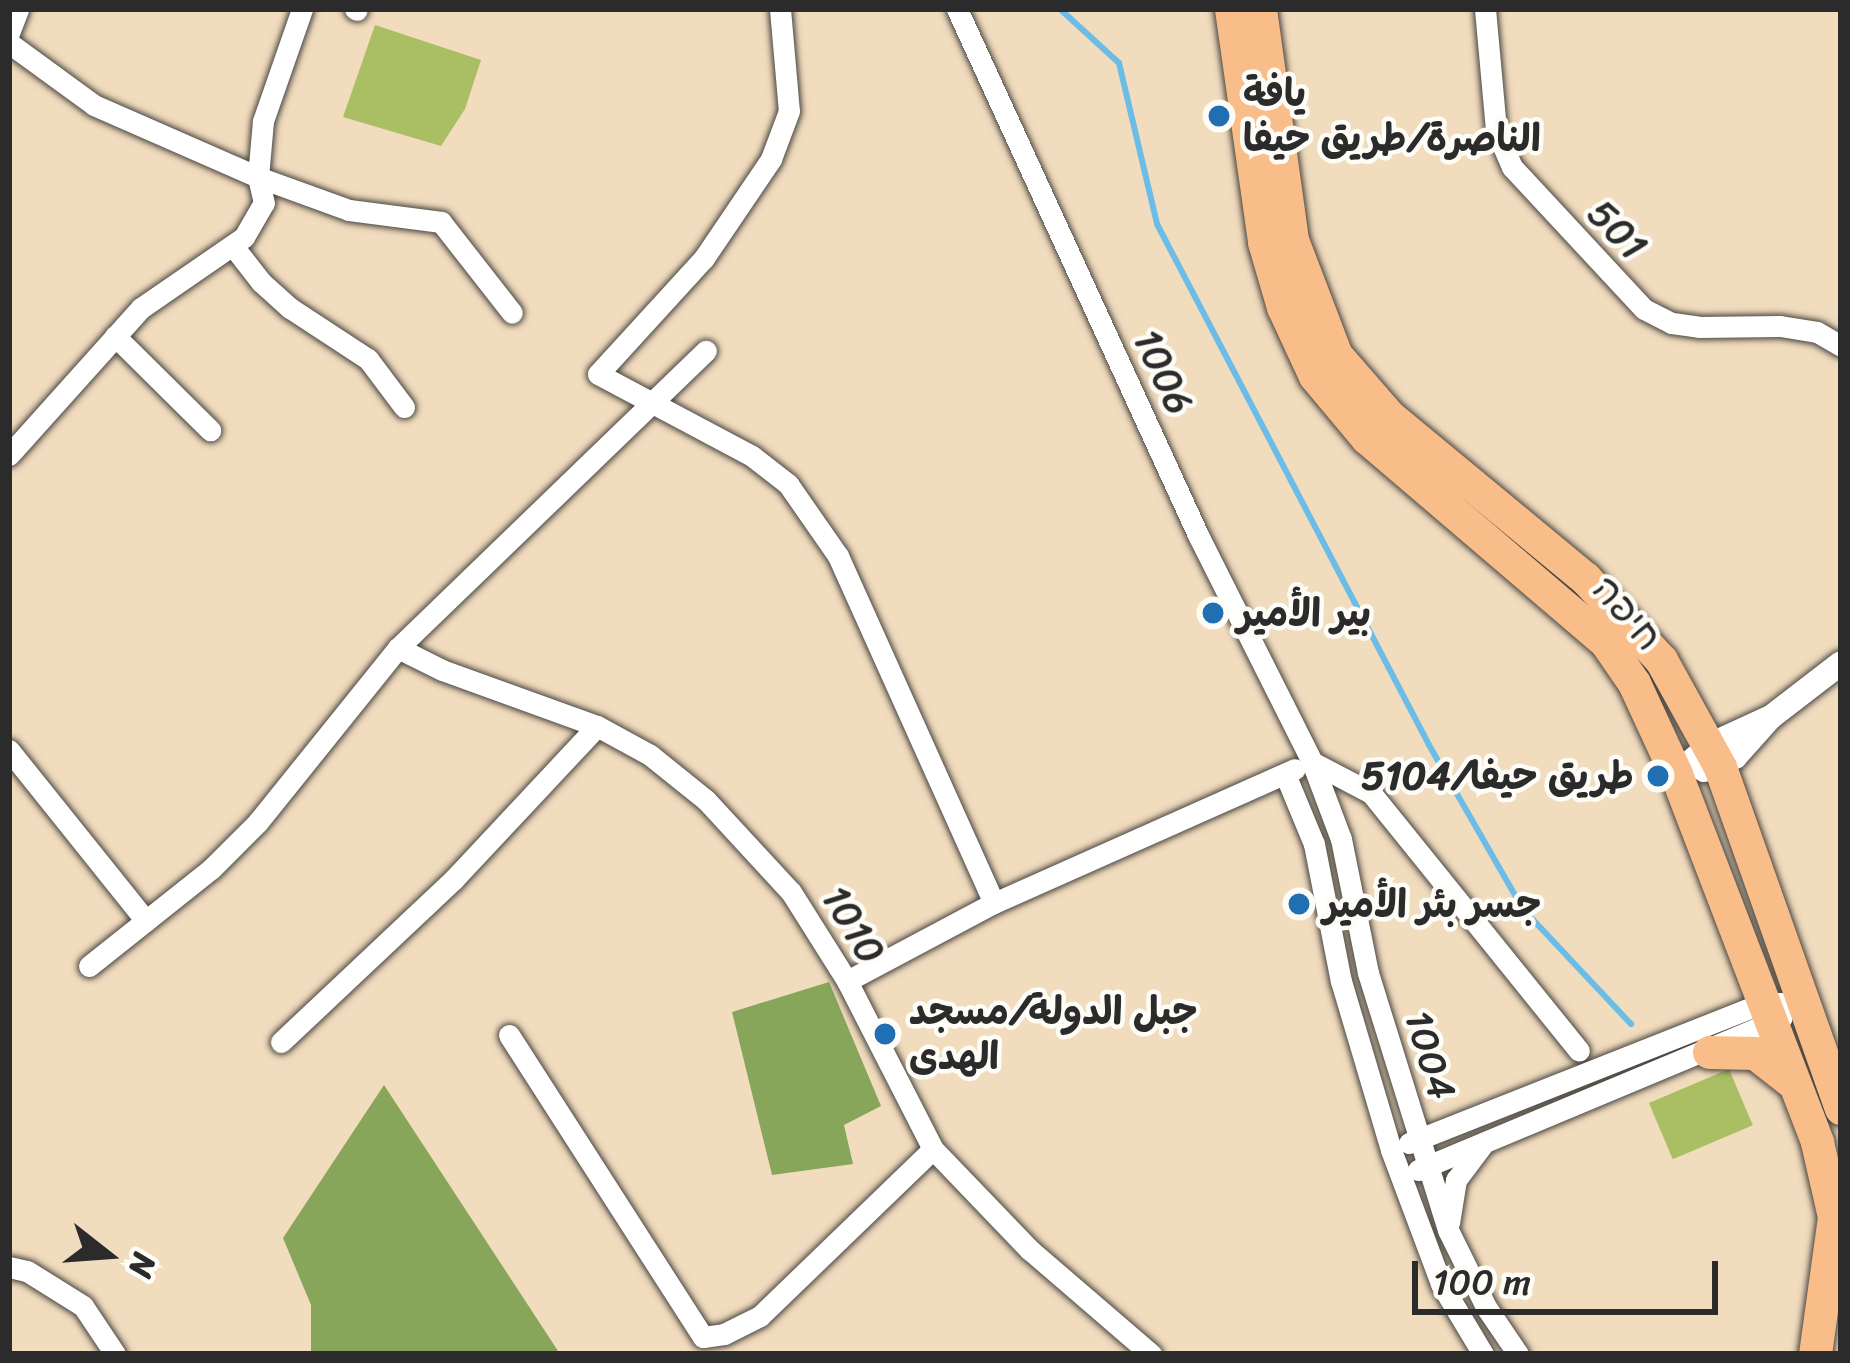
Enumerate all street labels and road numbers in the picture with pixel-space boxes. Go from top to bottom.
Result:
street label: 501 [1578,190,1656,270]
street label: 1006 [1123,322,1203,422]
street label: חיפה [1582,566,1672,660]
street label: 1010 [812,877,894,973]
street label: 1004 [1394,1005,1466,1105]

